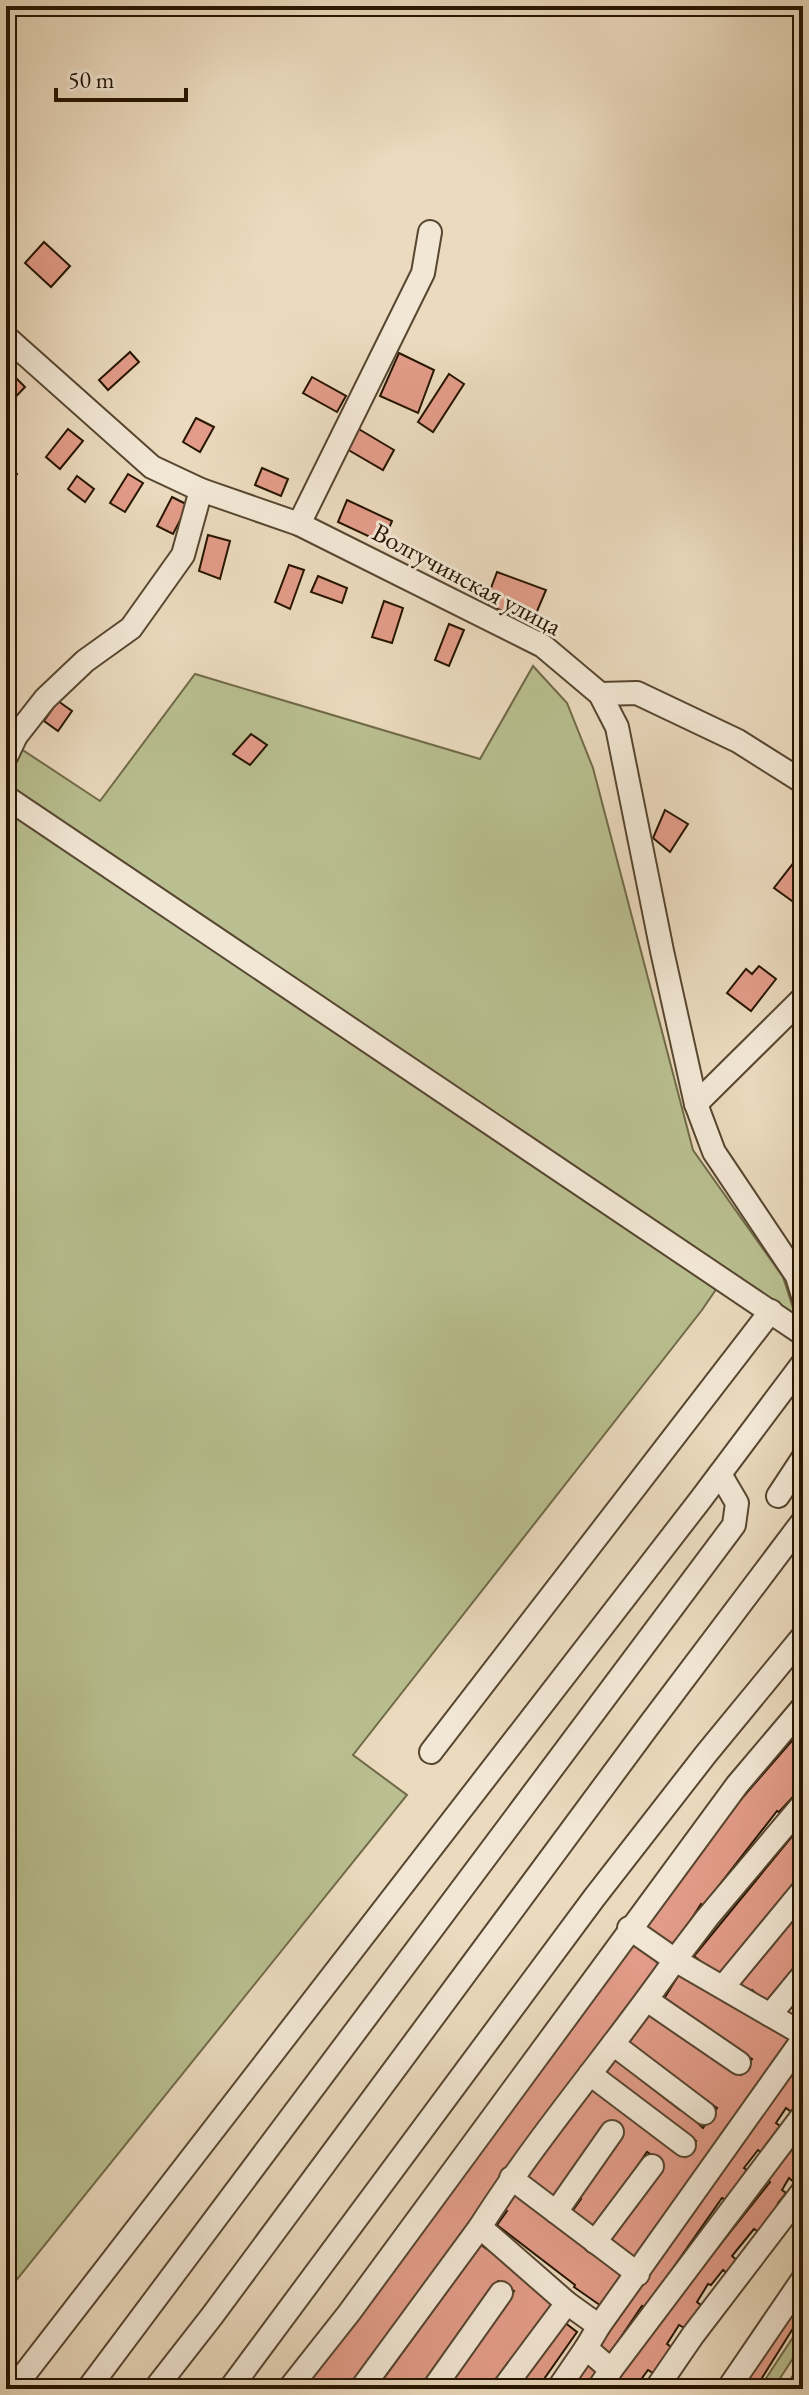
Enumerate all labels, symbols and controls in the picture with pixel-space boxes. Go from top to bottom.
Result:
scale bar [56,52,186,102]
text: 50 m [68,64,115,95]
street label: Волгучинская улица [366,515,568,644]

